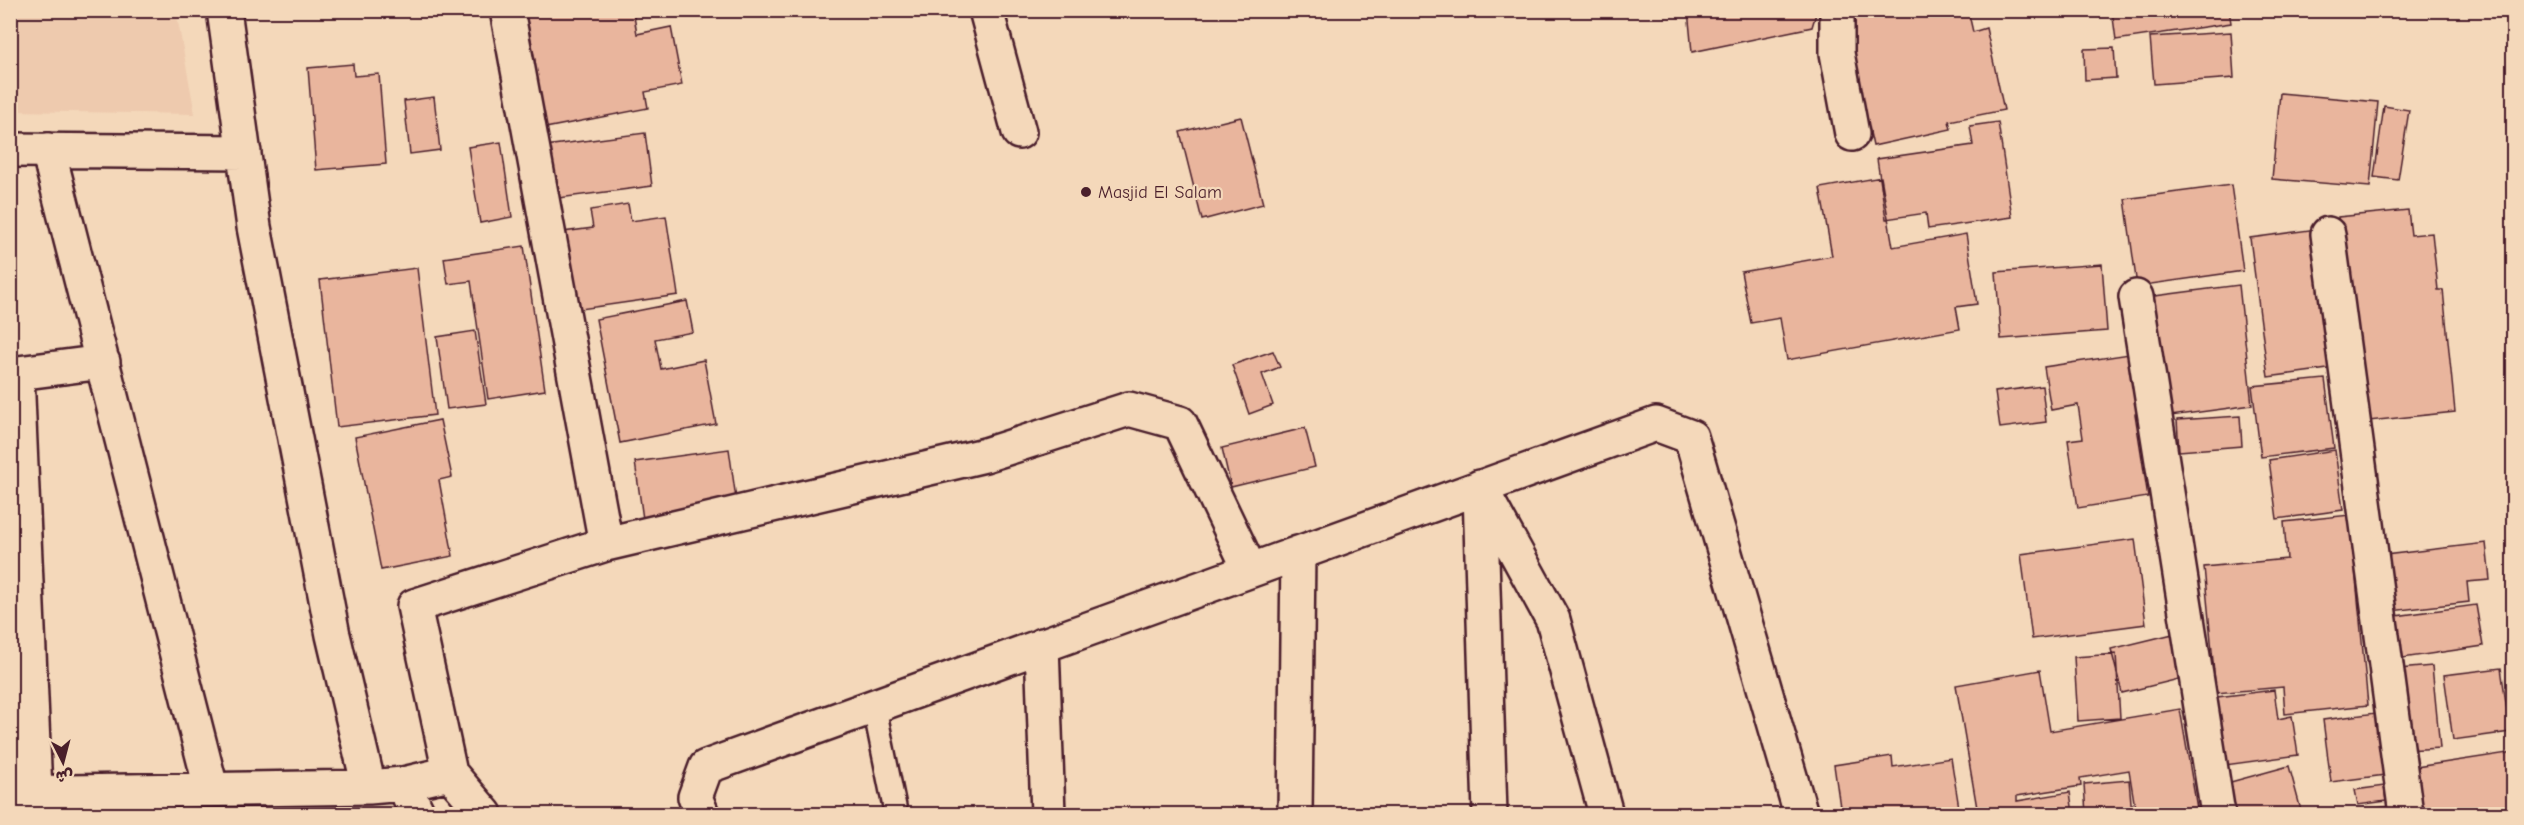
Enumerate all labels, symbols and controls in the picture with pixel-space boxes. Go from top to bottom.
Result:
place label: Masjid El Salam [1098,182,1222,203]
marker: Masjid El Salam [1079,185,1093,199]
north arrow [33,732,93,792]
text: ش [55,766,74,786]

